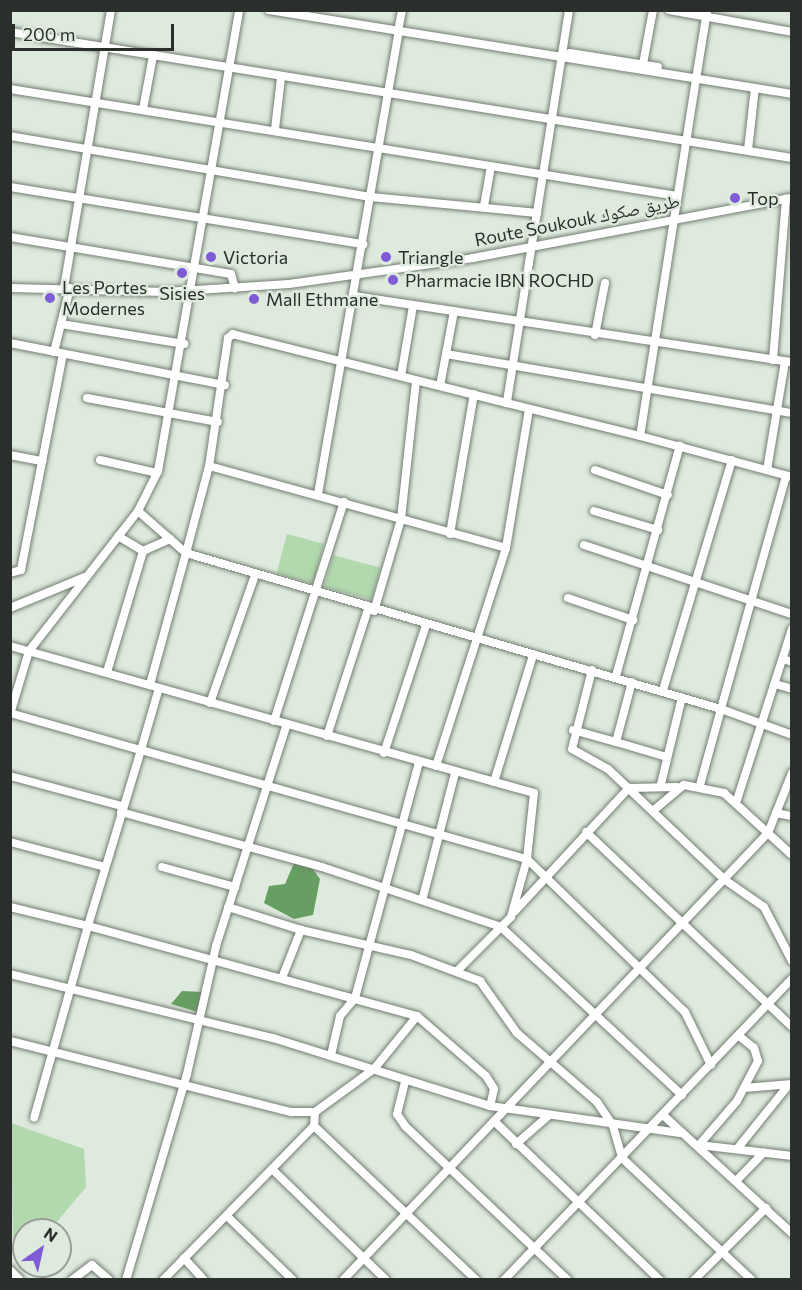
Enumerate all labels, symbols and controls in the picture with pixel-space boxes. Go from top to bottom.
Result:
scale bar [15,12,177,50]
text: 200 m [23,23,76,45]
place label: Top [747,187,779,209]
street label: Route Soukouk طريق صكوك [473,190,681,250]
marker: Top [728,191,742,205]
place label: Victoria [223,246,288,268]
place label: Triangle [398,246,463,268]
marker: Victoria [204,250,218,264]
marker: Triangle [379,250,393,264]
marker: Sisies [175,266,189,280]
place label: Pharmacie IBN ROCHD [405,269,594,291]
marker: Pharmacie IBN ROCHD [386,273,400,287]
place label: Les Portes Modernes [62,277,147,320]
place label: Sisies [159,282,205,304]
place label: Mall Ethmane [266,288,378,310]
marker: Les Portes Modernes [43,291,57,305]
marker: Mall Ethmane [247,292,261,306]
north arrow [12,1218,72,1278]
text: N [41,1223,62,1246]

